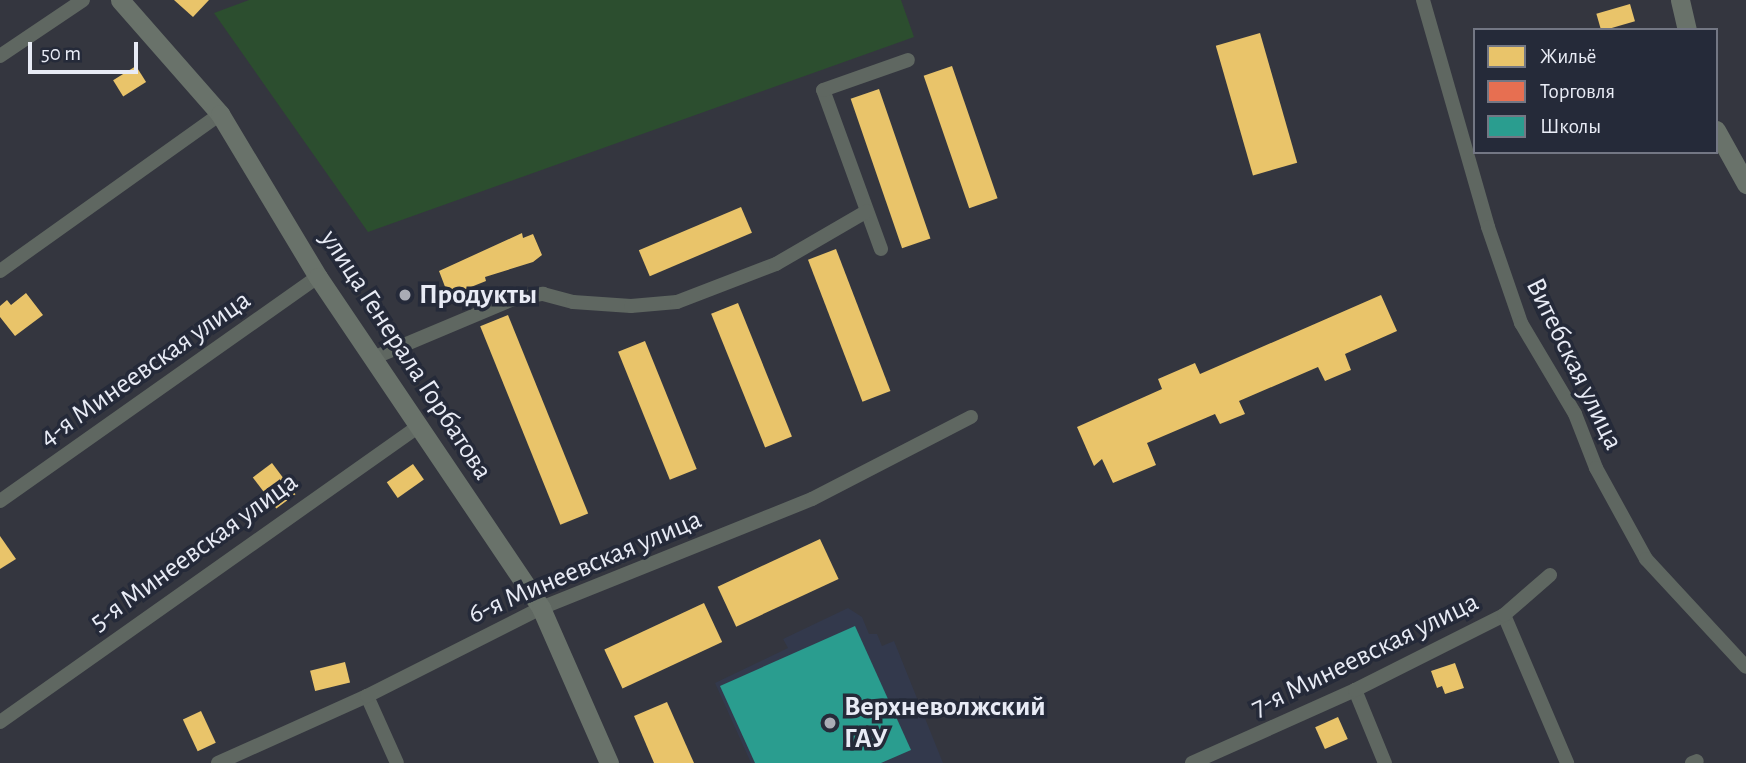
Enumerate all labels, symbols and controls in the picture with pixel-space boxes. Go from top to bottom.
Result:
scale bar [32,28,142,72]
legend [1473,28,1718,154]
text: 50 m [41,43,81,64]
text: Жильё [1540,46,1596,67]
text: Торговля [1540,81,1615,102]
text: Школы [1540,116,1601,137]
street label: улица Генерала Горбатова [313,224,499,486]
street label: Витебская улица [1518,273,1630,455]
place label: Продукты [419,278,537,312]
street label: 4-я Минеевская улица [33,283,257,455]
marker: Продукты [397,287,413,303]
street label: 5-я Минеевская улица [83,465,305,639]
street label: 6-я Минеевская улица [463,503,707,631]
street label: 7-я Минеевская улица [1246,585,1484,725]
place label: Верхневолжский ГАУ [844,690,1046,756]
marker: Верхневолжский ГАУ [822,715,838,731]

